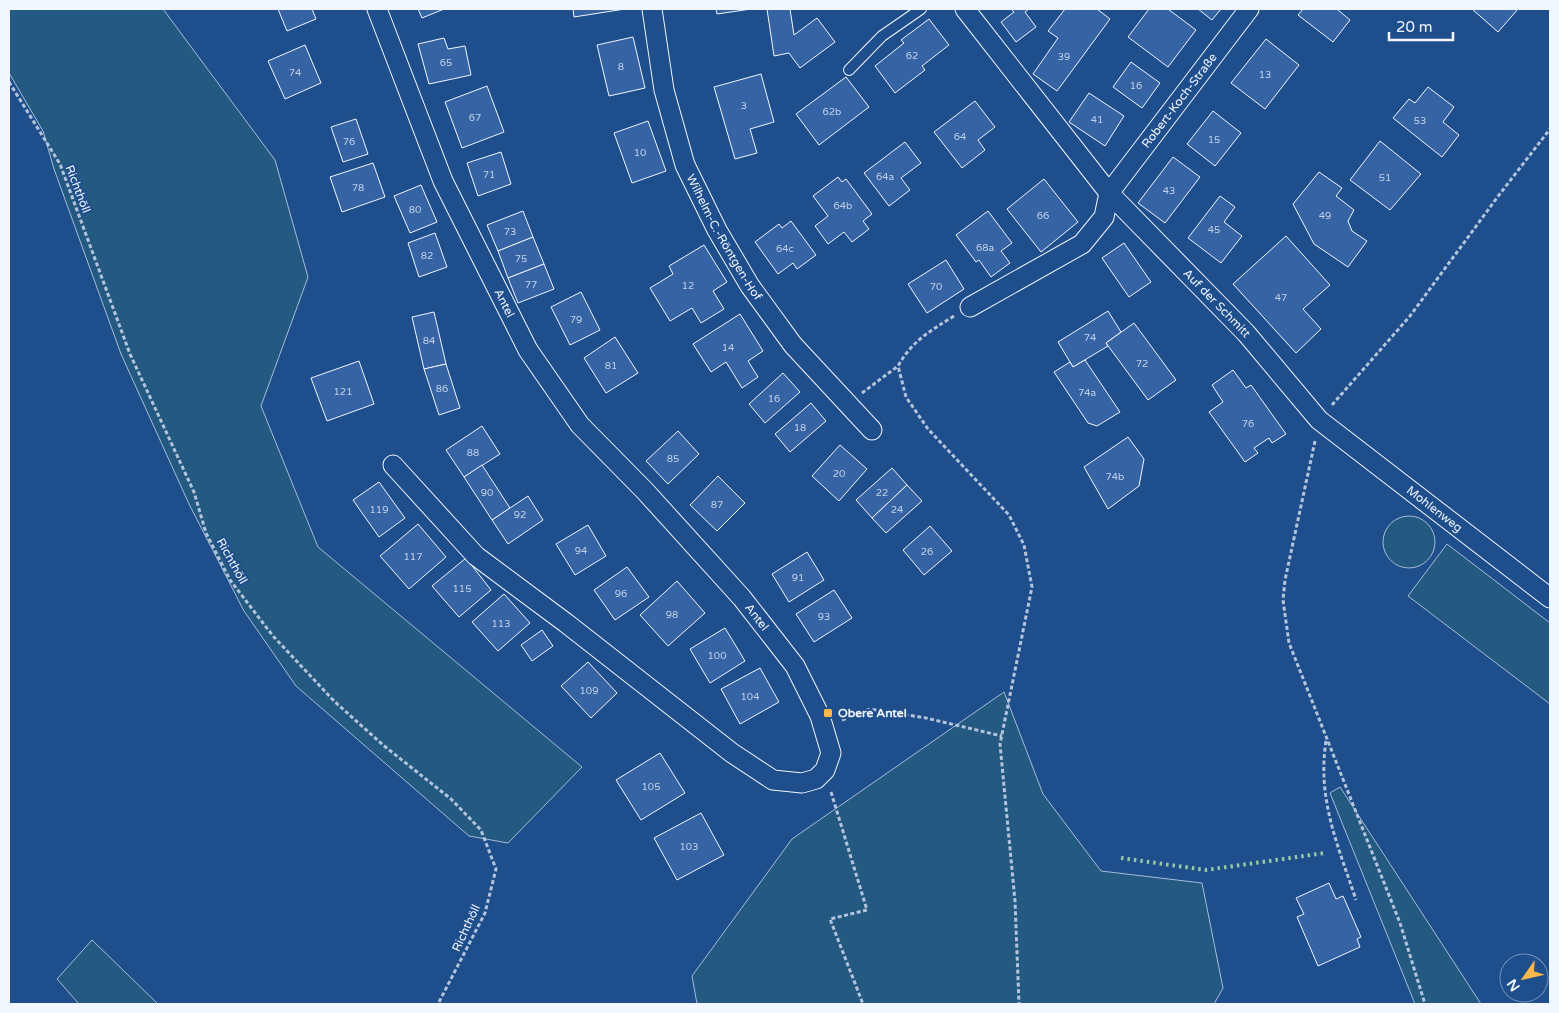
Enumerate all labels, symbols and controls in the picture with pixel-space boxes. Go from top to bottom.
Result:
scale bar [1389,10,1453,42]
text: 20 m [1396,18,1433,36]
house number: 62 [906,50,918,62]
street label: Robert-Koch-Straße [1139,50,1220,151]
house number: 39 [1058,51,1070,63]
house number: 65 [440,57,452,69]
house number: 8 [618,61,624,73]
house number: 74 [289,67,301,79]
house number: 13 [1259,69,1271,81]
house number: 16 [1130,80,1142,92]
house number: 3 [741,100,747,112]
house number: 62b [823,106,841,118]
house number: 67 [469,112,481,124]
house number: 41 [1091,114,1103,126]
house number: 53 [1414,115,1426,127]
house number: 64 [954,131,966,143]
house number: 15 [1208,134,1220,146]
house number: 76 [343,136,355,148]
house number: 10 [634,147,646,159]
street label: Richthöll [62,163,94,215]
house number: 71 [483,169,495,181]
house number: 64a [876,171,894,183]
street label: Wilhelm-C.-Röntgen-Hof [684,172,765,303]
house number: 51 [1379,172,1391,184]
house number: 78 [352,182,364,194]
house number: 43 [1163,185,1175,197]
house number: 64b [834,200,852,212]
house number: 80 [409,204,421,216]
house number: 66 [1037,210,1049,222]
house number: 49 [1319,210,1331,222]
house number: 45 [1208,224,1220,236]
house number: 73 [504,226,516,238]
house number: 68a [976,242,994,254]
house number: 64c [776,243,794,255]
house number: 82 [421,250,433,262]
house number: 75 [515,253,527,265]
street label: Auf der Schmitt [1180,266,1254,341]
house number: 77 [525,279,537,291]
house number: 12 [682,280,694,292]
house number: 70 [930,281,942,293]
street label: Antel [491,286,518,320]
house number: 47 [1275,292,1287,304]
house number: 79 [570,314,582,326]
house number: 74 [1084,332,1096,344]
house number: 84 [423,335,435,347]
house number: 14 [722,342,734,354]
house number: 72 [1136,358,1148,370]
house number: 81 [605,360,617,372]
house number: 86 [436,383,448,395]
house number: 121 [334,386,352,398]
house number: 74a [1078,387,1096,399]
house number: 16 [768,393,780,405]
house number: 76 [1242,418,1254,430]
house number: 18 [794,422,806,434]
house number: 88 [467,447,479,459]
house number: 85 [667,453,679,465]
house number: 20 [833,468,845,480]
house number: 74b [1106,471,1124,483]
street label: Mohlenweg [1404,483,1465,535]
house number: 90 [481,487,493,499]
house number: 22 [876,487,888,499]
house number: 87 [711,499,723,511]
house number: 119 [370,504,388,516]
house number: 24 [891,504,903,516]
house number: 92 [514,509,526,521]
street label: Richthöll [214,536,250,586]
house number: 94 [575,545,587,557]
house number: 26 [921,546,933,558]
house number: 117 [404,551,422,563]
house number: 91 [792,572,804,584]
house number: 115 [453,583,471,595]
house number: 96 [615,588,627,600]
street label: Antel [742,601,772,633]
house number: 98 [666,609,678,621]
house number: 93 [818,611,830,623]
house number: 113 [492,618,510,630]
house number: 100 [708,650,726,662]
house number: 109 [580,685,598,697]
house number: 104 [741,691,759,703]
place label: Obere Antel [838,706,907,720]
marker: Obere Antel [822,707,834,719]
house number: 105 [642,781,660,793]
house number: 103 [680,841,698,853]
street label: Richthöll [449,902,483,954]
north arrow [1499,953,1549,1003]
text: N [1503,976,1524,994]

